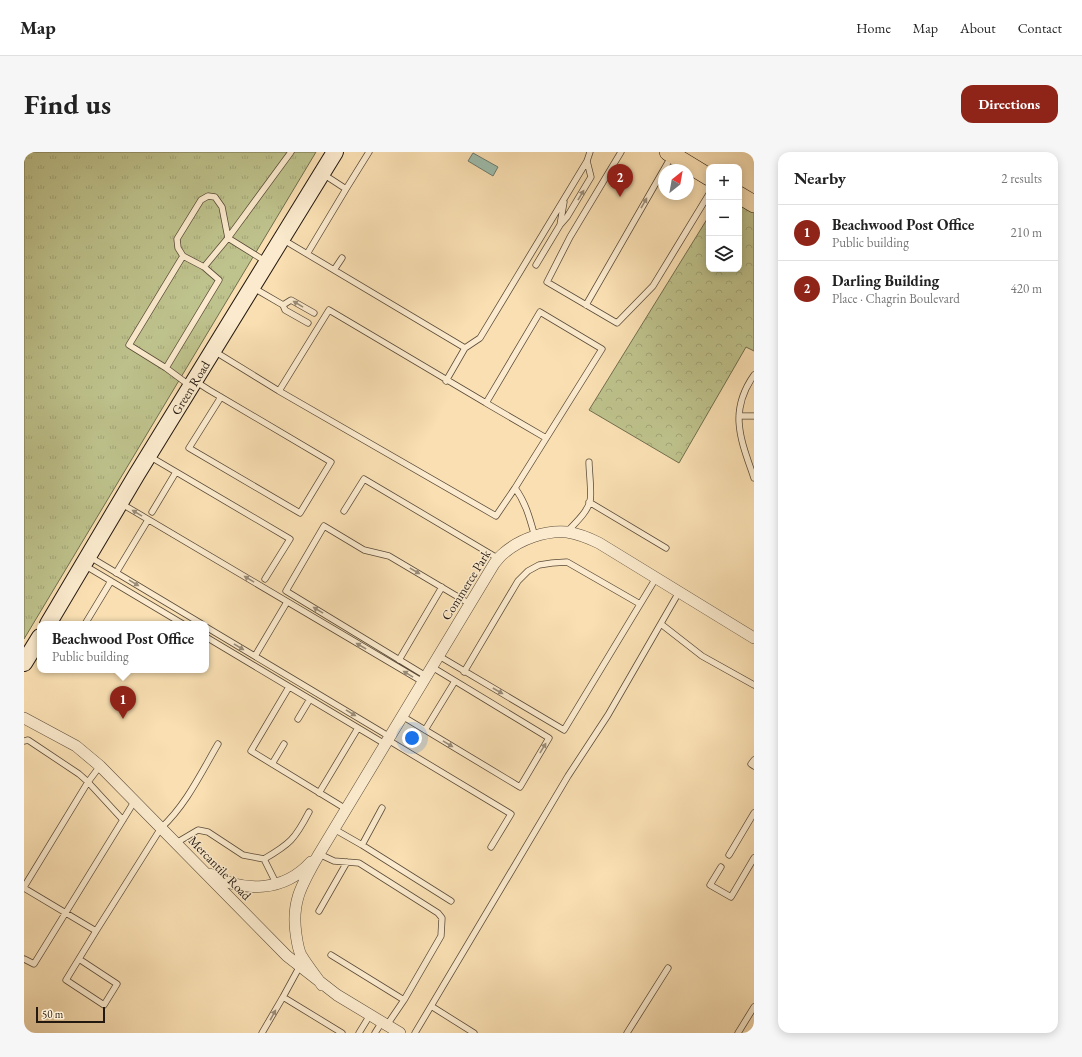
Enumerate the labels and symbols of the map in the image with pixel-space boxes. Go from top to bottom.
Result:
pin: 2 [607,164,633,197]
north arrow [658,164,694,200]
one-way arrow [577,189,584,201]
one-way arrow [641,198,648,209]
one-way arrow [292,300,304,307]
street label: Green Road [167,357,214,418]
one-way arrow [132,509,142,517]
street label: Commerce Park [438,546,495,623]
one-way arrow [409,568,421,575]
one-way arrow [243,576,255,583]
one-way arrow [128,580,140,587]
one-way arrow [312,607,324,614]
one-way arrow [355,642,366,649]
one-way arrow [233,643,245,650]
one-way arrow [402,670,414,677]
pin: 1 [110,686,136,719]
one-way arrow [492,688,504,695]
one-way arrow [345,710,357,717]
your location [402,728,422,748]
one-way arrow [442,740,454,747]
one-way arrow [540,742,547,754]
street label: Mercantile Road [185,832,255,904]
scale bar [36,1005,105,1024]
one-way arrow [269,1009,276,1021]

